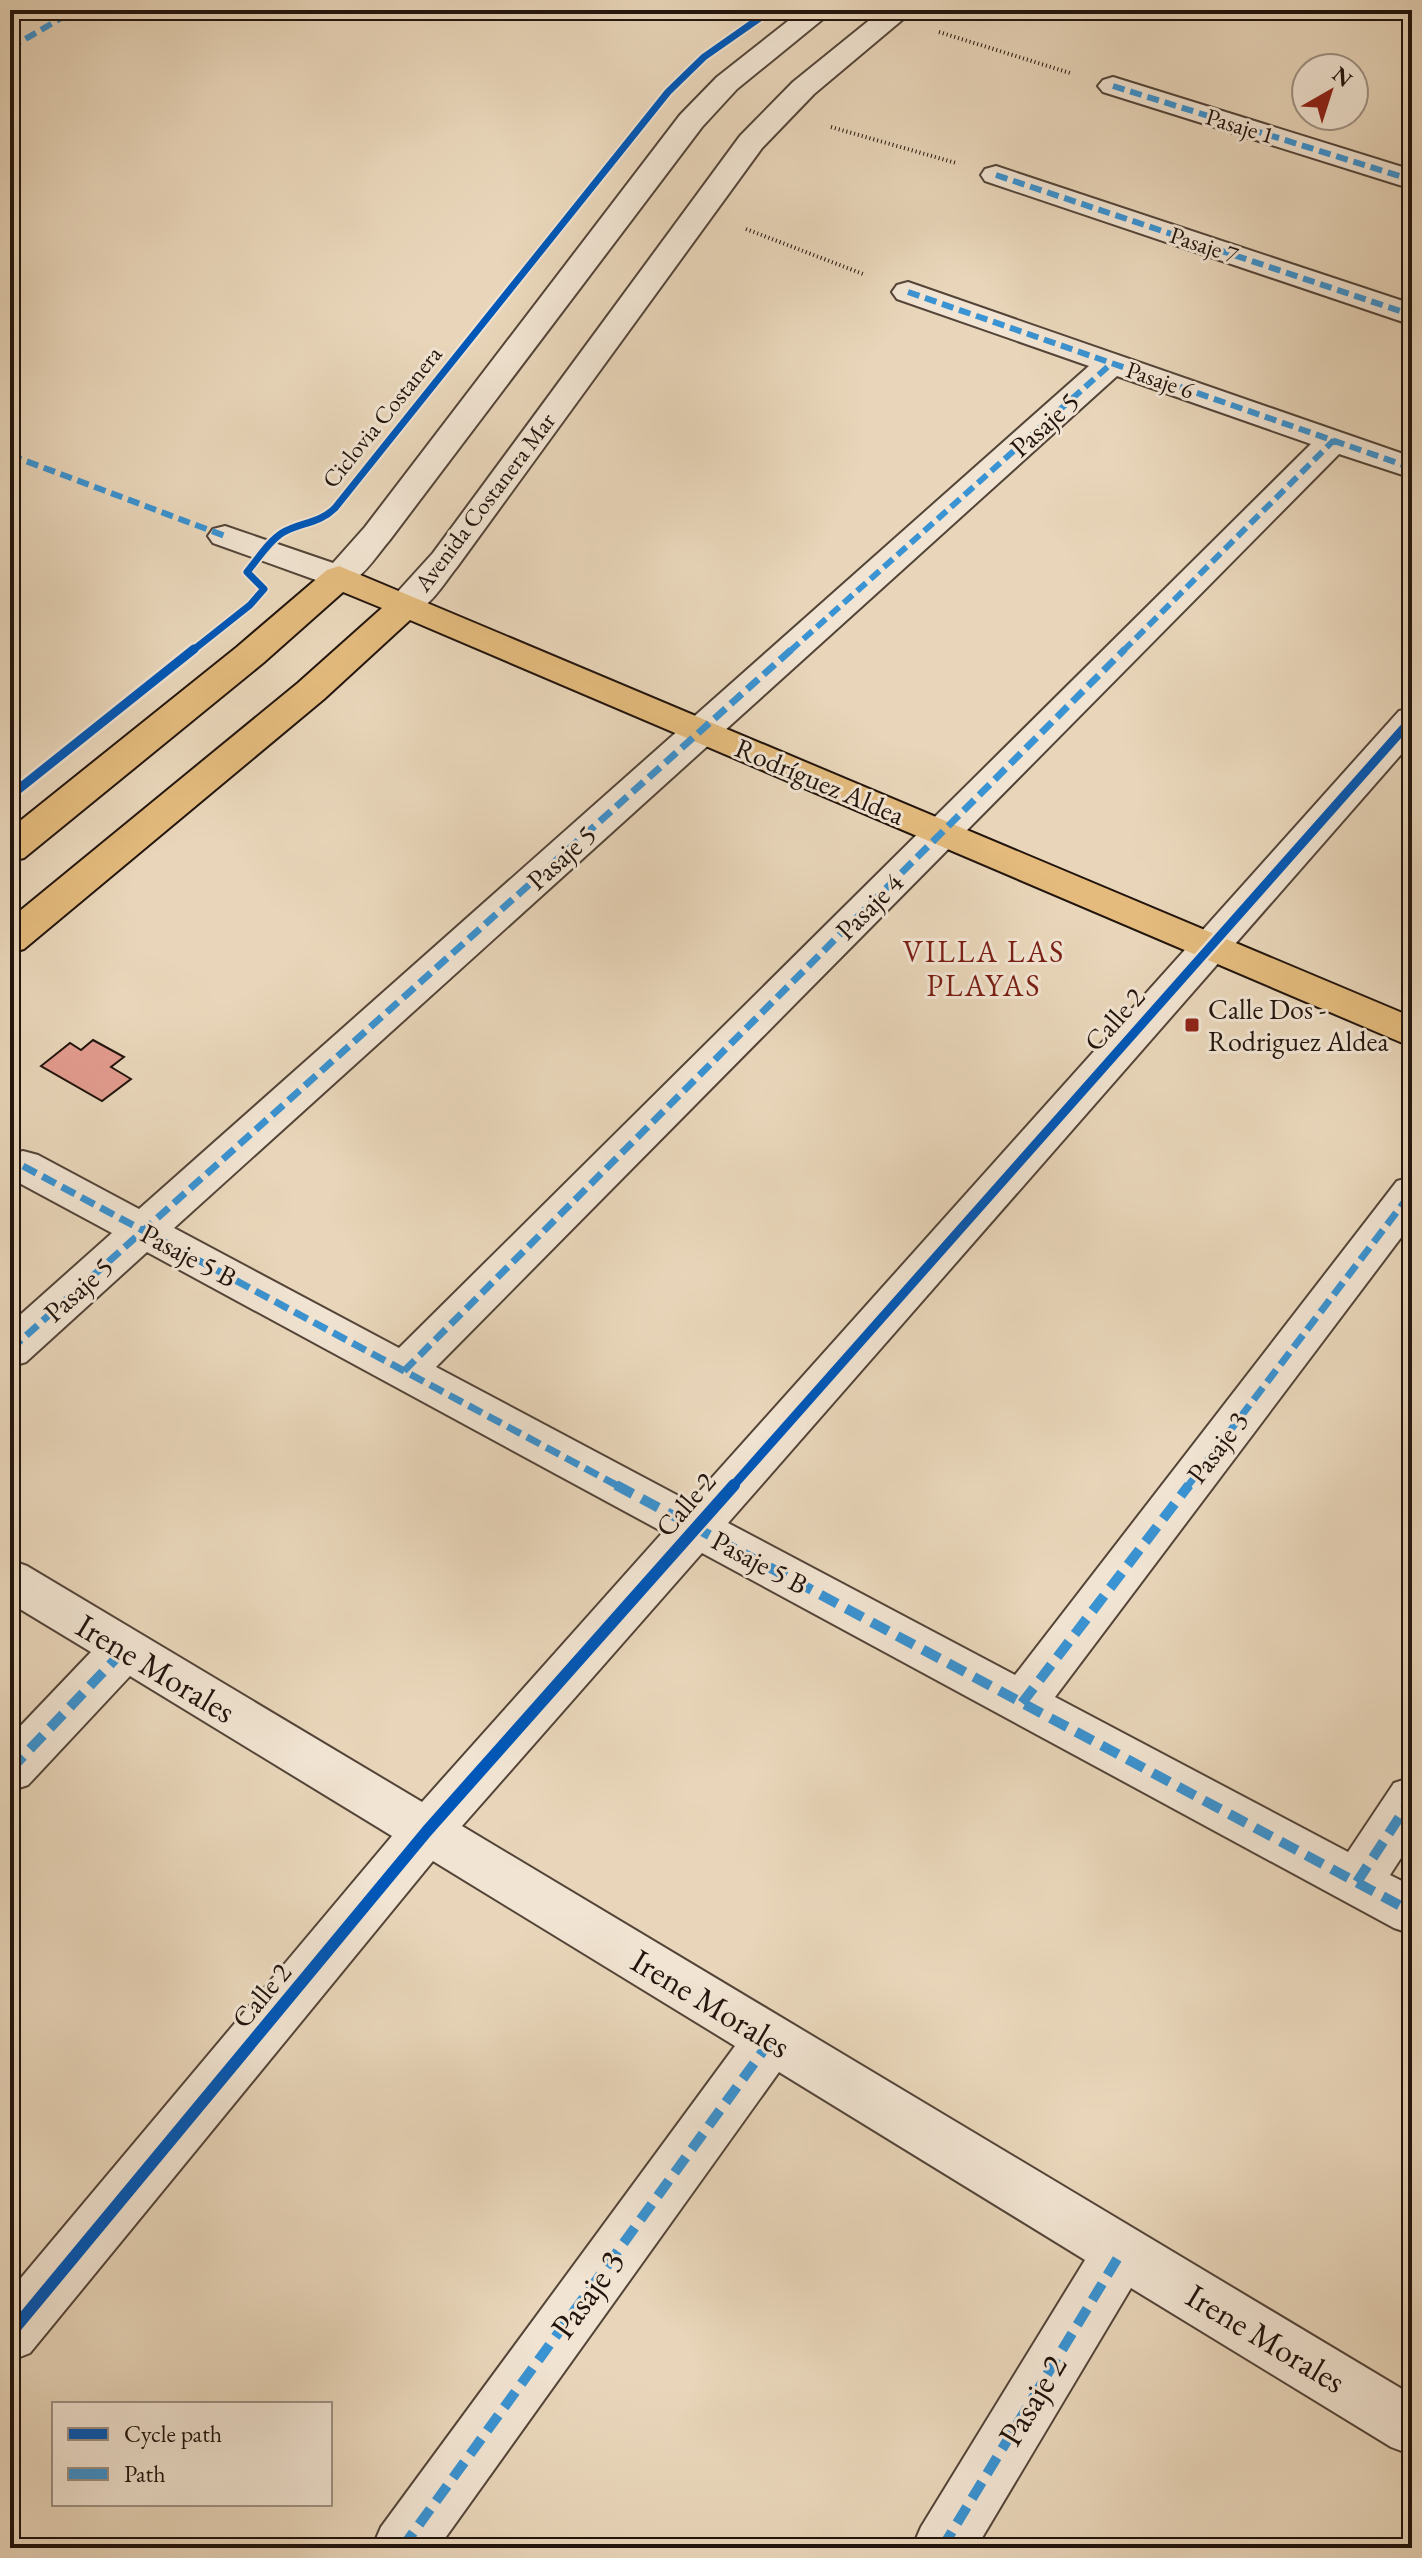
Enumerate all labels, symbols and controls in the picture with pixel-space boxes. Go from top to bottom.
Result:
north arrow [1290,52,1370,132]
text: N [1326,60,1358,94]
street label: Pasaje 1 [1202,100,1278,151]
street label: Pasaje 7 [1166,219,1243,270]
street label: Ciclovia Costanera [315,339,449,494]
street label: Pasaje 6 [1122,354,1198,406]
street label: Pasaje 5 [1002,383,1086,465]
street label: Avenida Costanera Mar [407,406,562,598]
street label: Rodríguez Aldea [730,729,911,833]
street label: Pasaje 5 [519,816,603,898]
street label: Pasaje 4 [827,864,911,948]
district label: VILLA LAS PLAYAS [903,932,1065,1005]
street label: Calle 2 [1076,979,1153,1059]
place label: Calle Dos - Rodriguez Aldea [1208,991,1389,1059]
marker: Calle Dos - Rodriguez Aldea [1183,1016,1201,1034]
street label: Pasaje 5 B [135,1215,243,1295]
street label: Pasaje 5 [36,1248,120,1330]
street label: Pasaje 3 [1178,1404,1256,1490]
street label: Calle 2 [647,1464,723,1544]
street label: Pasaje 5 B [706,1522,814,1602]
street label: Irene Morales [68,1603,244,1733]
street label: Irene Morales [623,1938,799,2068]
street label: Calle 2 [223,1954,299,2035]
street label: Pasaje 3 [540,2241,634,2347]
street label: Irene Morales [1178,2273,1354,2403]
street label: Pasaje 2 [988,2346,1077,2454]
legend [52,2402,332,2506]
text: Cycle path [124,2418,222,2449]
text: Path [124,2458,166,2489]

